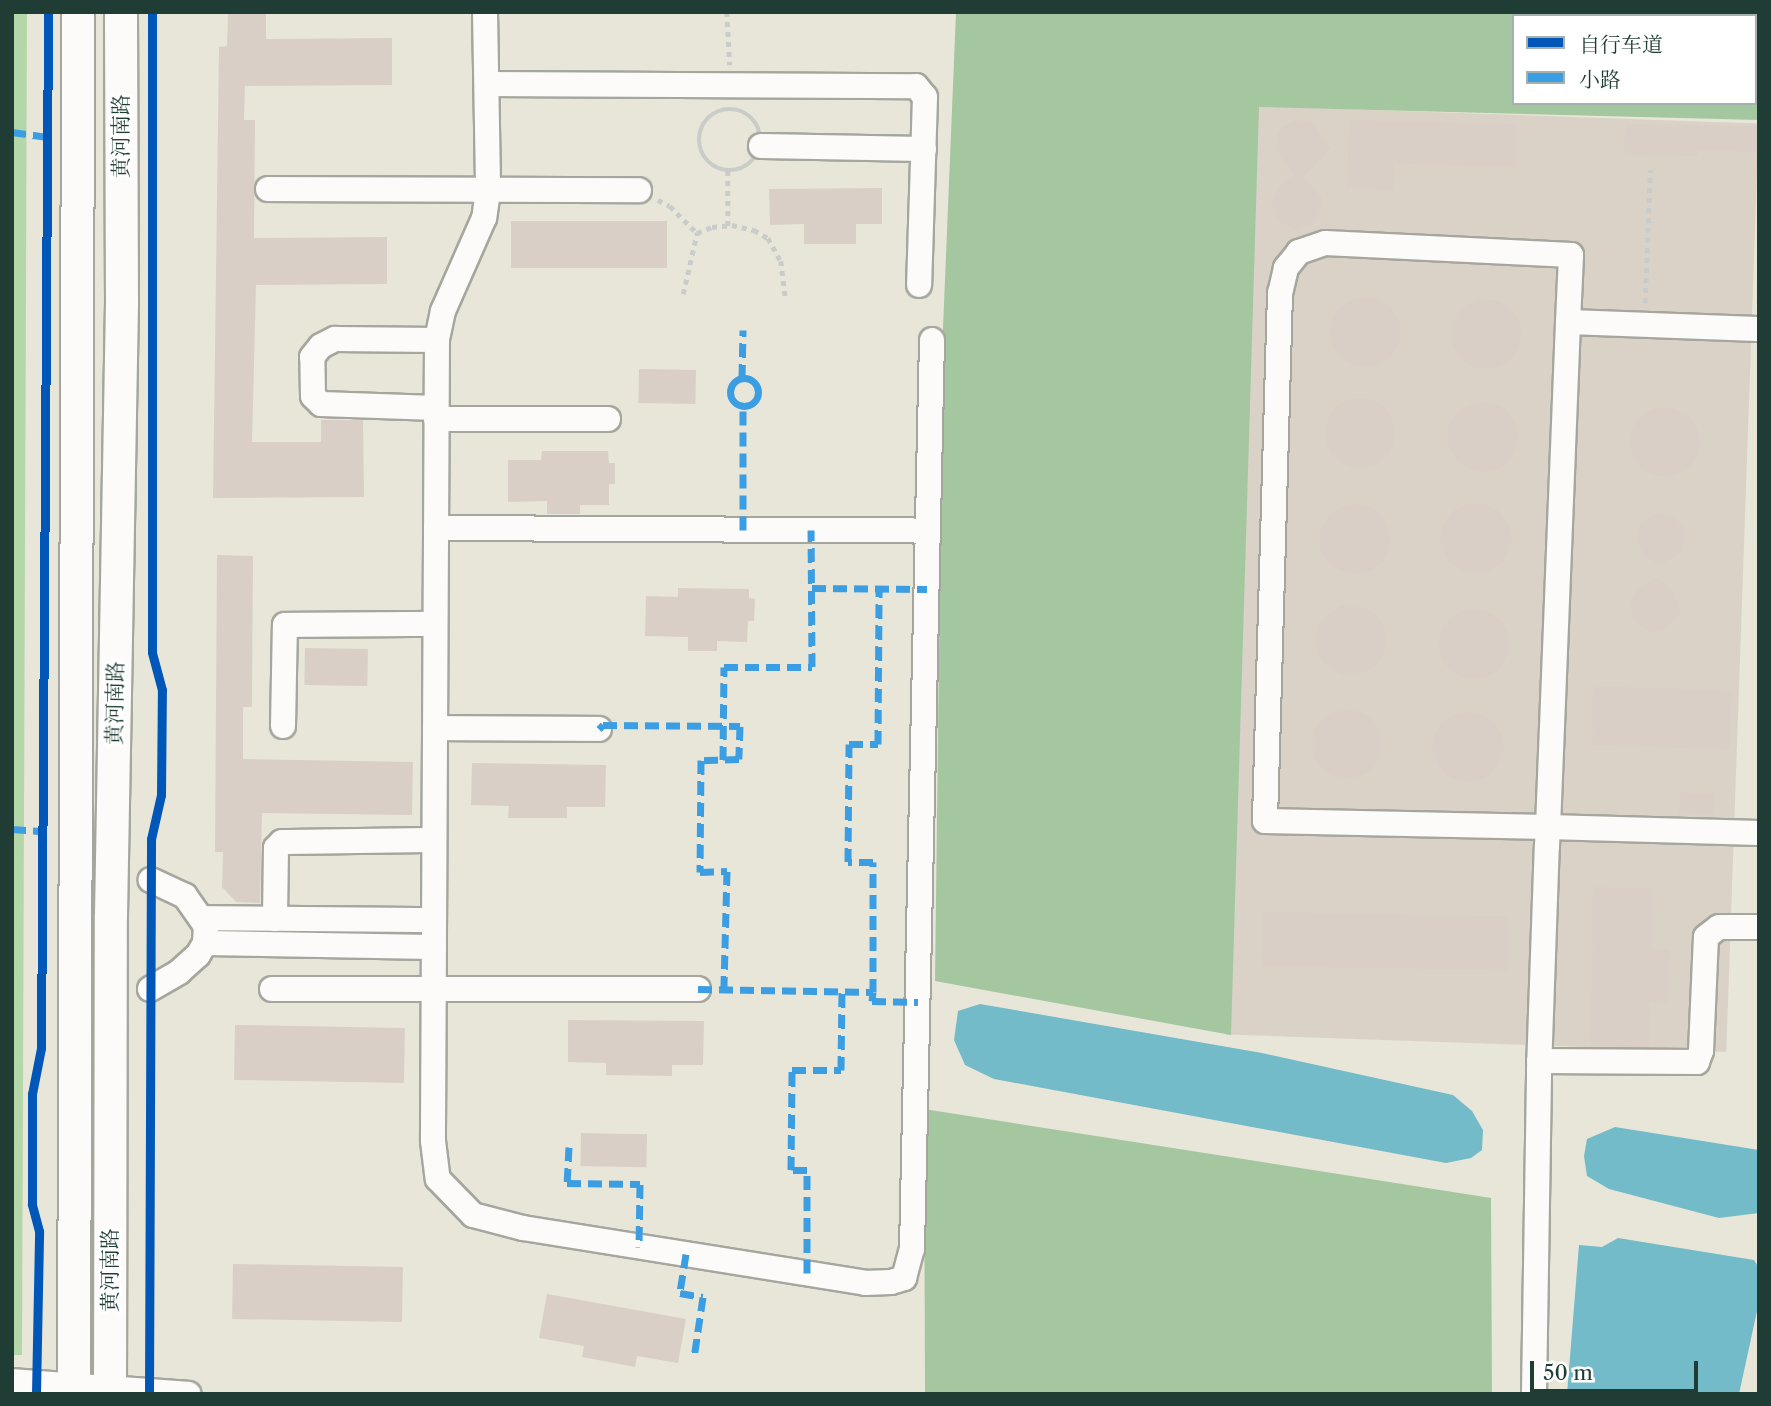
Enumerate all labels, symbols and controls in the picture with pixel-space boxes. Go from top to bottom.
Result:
legend [1512,14,1757,105]
text: 自行车道 [1579,32,1663,57]
text: 小路 [1579,67,1621,92]
street label: 黄河南路 [108,94,134,178]
street label: 黄河南路 [102,661,128,745]
street label: 黄河南路 [97,1228,123,1312]
scale bar [1533,1346,1701,1390]
text: 50 m [1543,1360,1593,1385]

